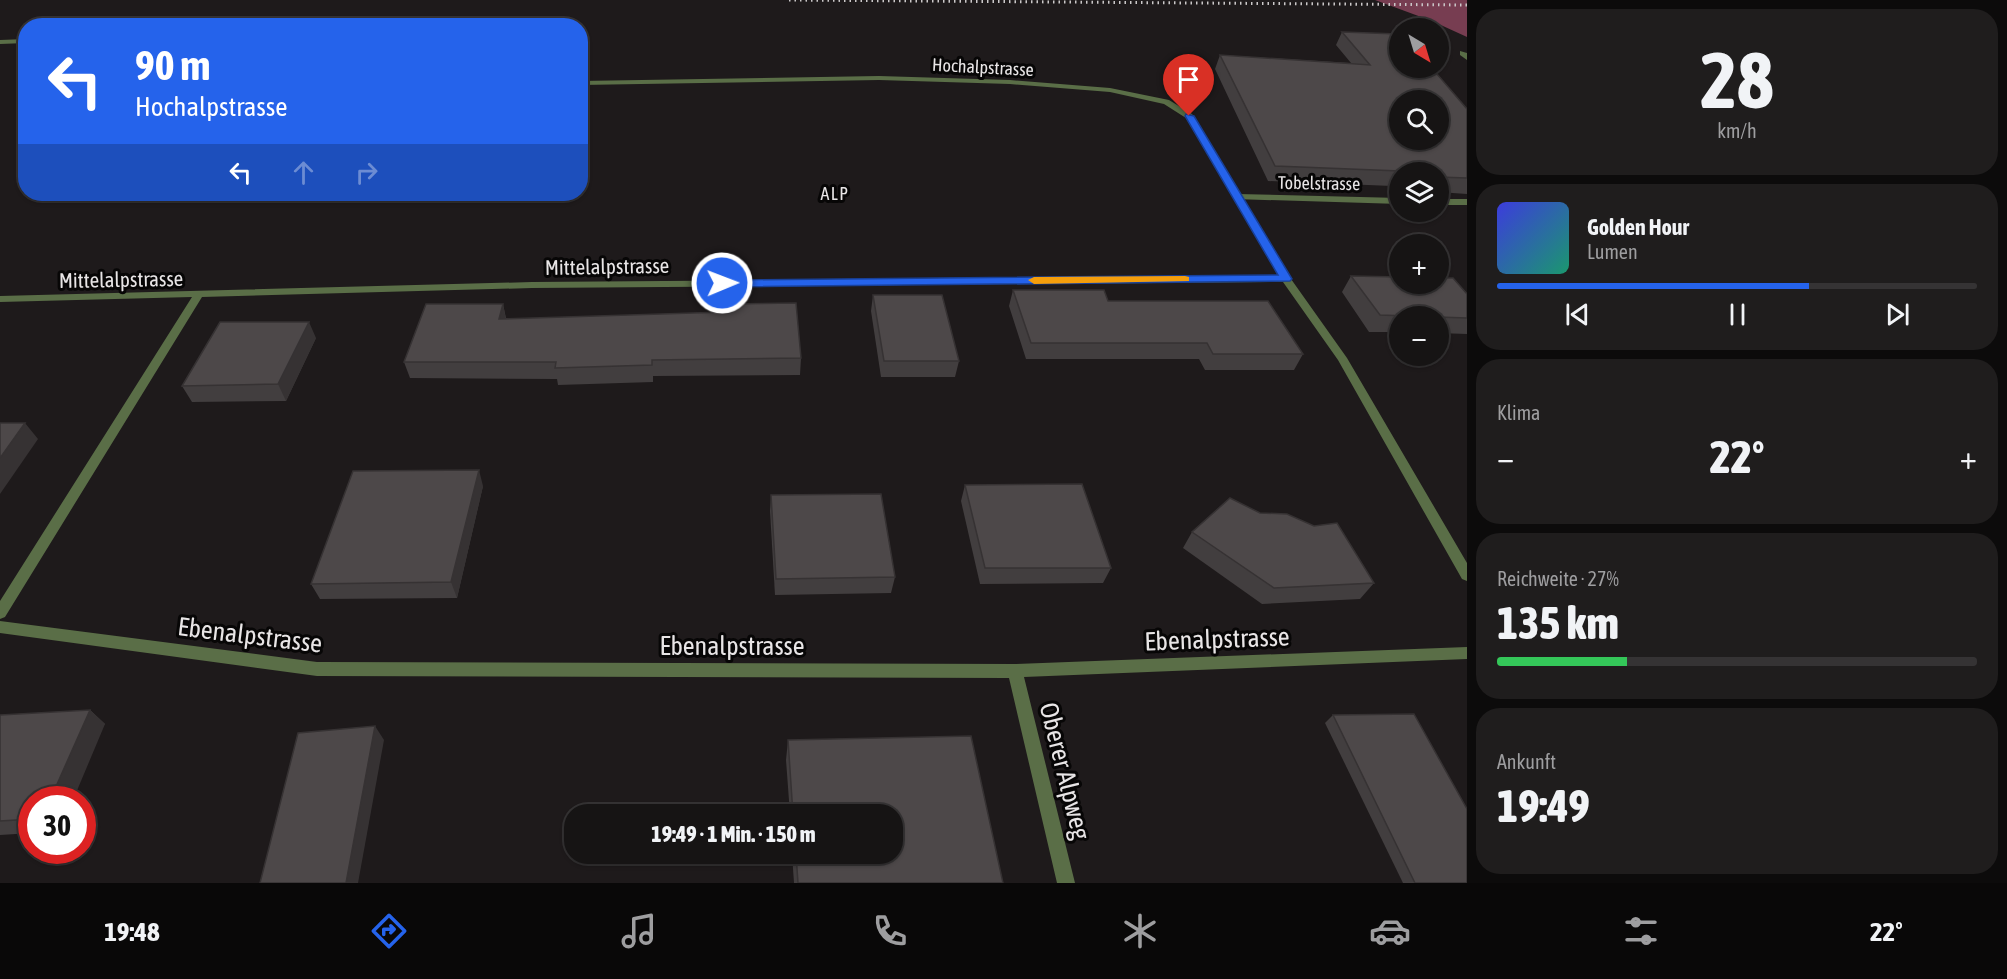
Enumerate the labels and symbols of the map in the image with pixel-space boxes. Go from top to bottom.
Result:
north arrow [1389,18,1449,78]
street label: Hochalpstrasse [932,54,1034,80]
pin [1163,54,1214,116]
street label: Tobelstrasse [1278,172,1360,194]
district label: ALP [820,183,850,204]
position arrow [690,251,754,315]
street label: Mittelalpstrasse [545,253,669,279]
street label: Mittelalpstrasse [59,266,183,292]
street label: Ebenalpstrasse [176,611,324,659]
street label: Ebenalpstrasse [1144,621,1290,657]
street label: Ebenalpstrasse [659,631,805,661]
street label: Oberer Alpweg [1034,699,1097,843]
speed limit sign: 30 [18,786,96,864]

